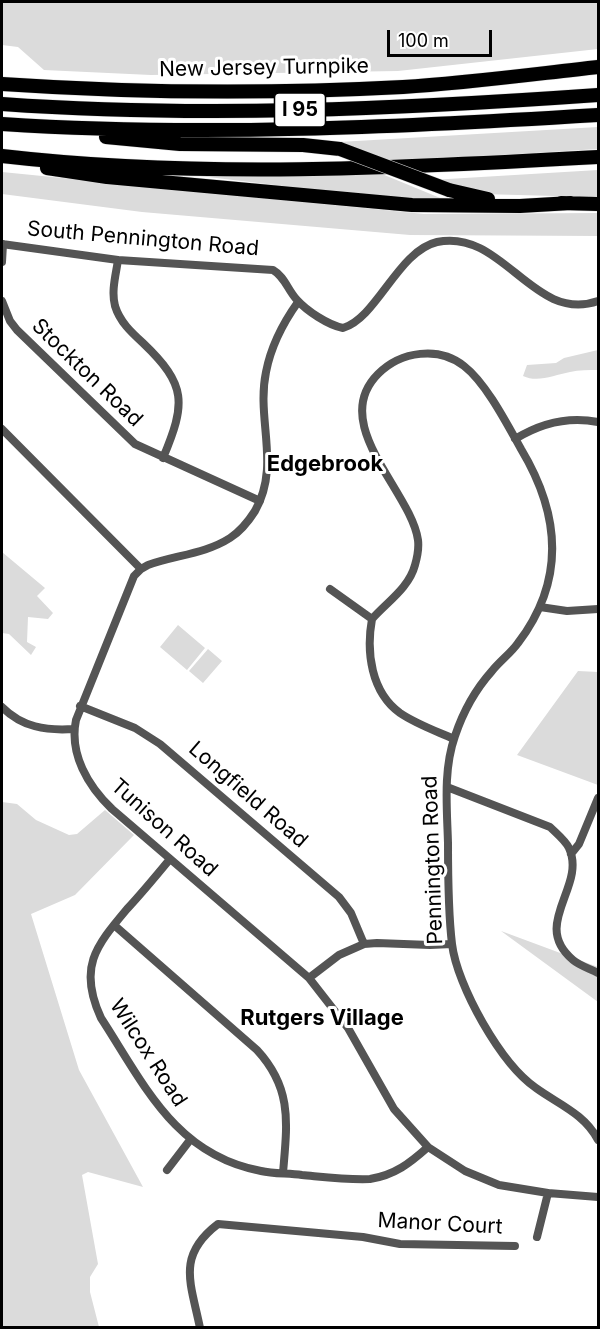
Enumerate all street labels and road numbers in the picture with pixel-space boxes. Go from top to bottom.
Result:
street label: New Jersey Turnpike [159,54,369,82]
road number: I 95 [274,93,326,127]
street label: South Pennington Road [26,216,260,262]
street label: Stockton Road [26,314,148,432]
street label: Longfield Road [183,736,313,854]
street label: Tunison Road [106,774,222,882]
street label: Pennington Road [417,775,449,945]
street label: Wilcox Road [104,995,192,1111]
street label: Manor Court [377,1208,503,1240]

